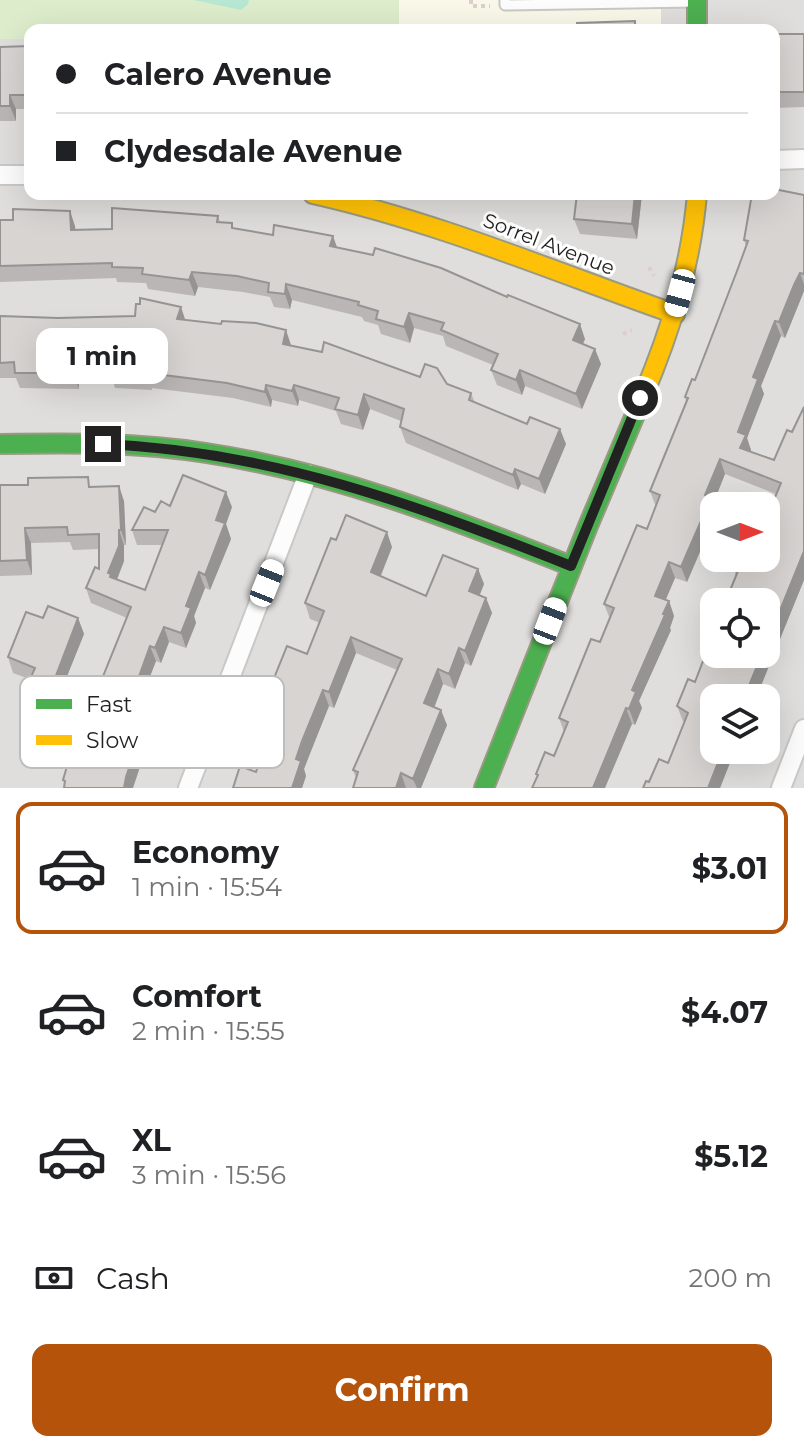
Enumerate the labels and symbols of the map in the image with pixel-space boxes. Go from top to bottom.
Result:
street label: Sorrel Avenue [480,208,618,280]
car [662,267,698,319]
callout: 1 min [37,328,169,384]
route start [622,380,658,416]
route end [85,426,121,462]
north arrow [700,492,780,572]
car [247,556,287,610]
car [530,594,570,648]
legend [20,676,284,768]
text: Fast [86,691,132,718]
text: Slow [86,727,139,754]

